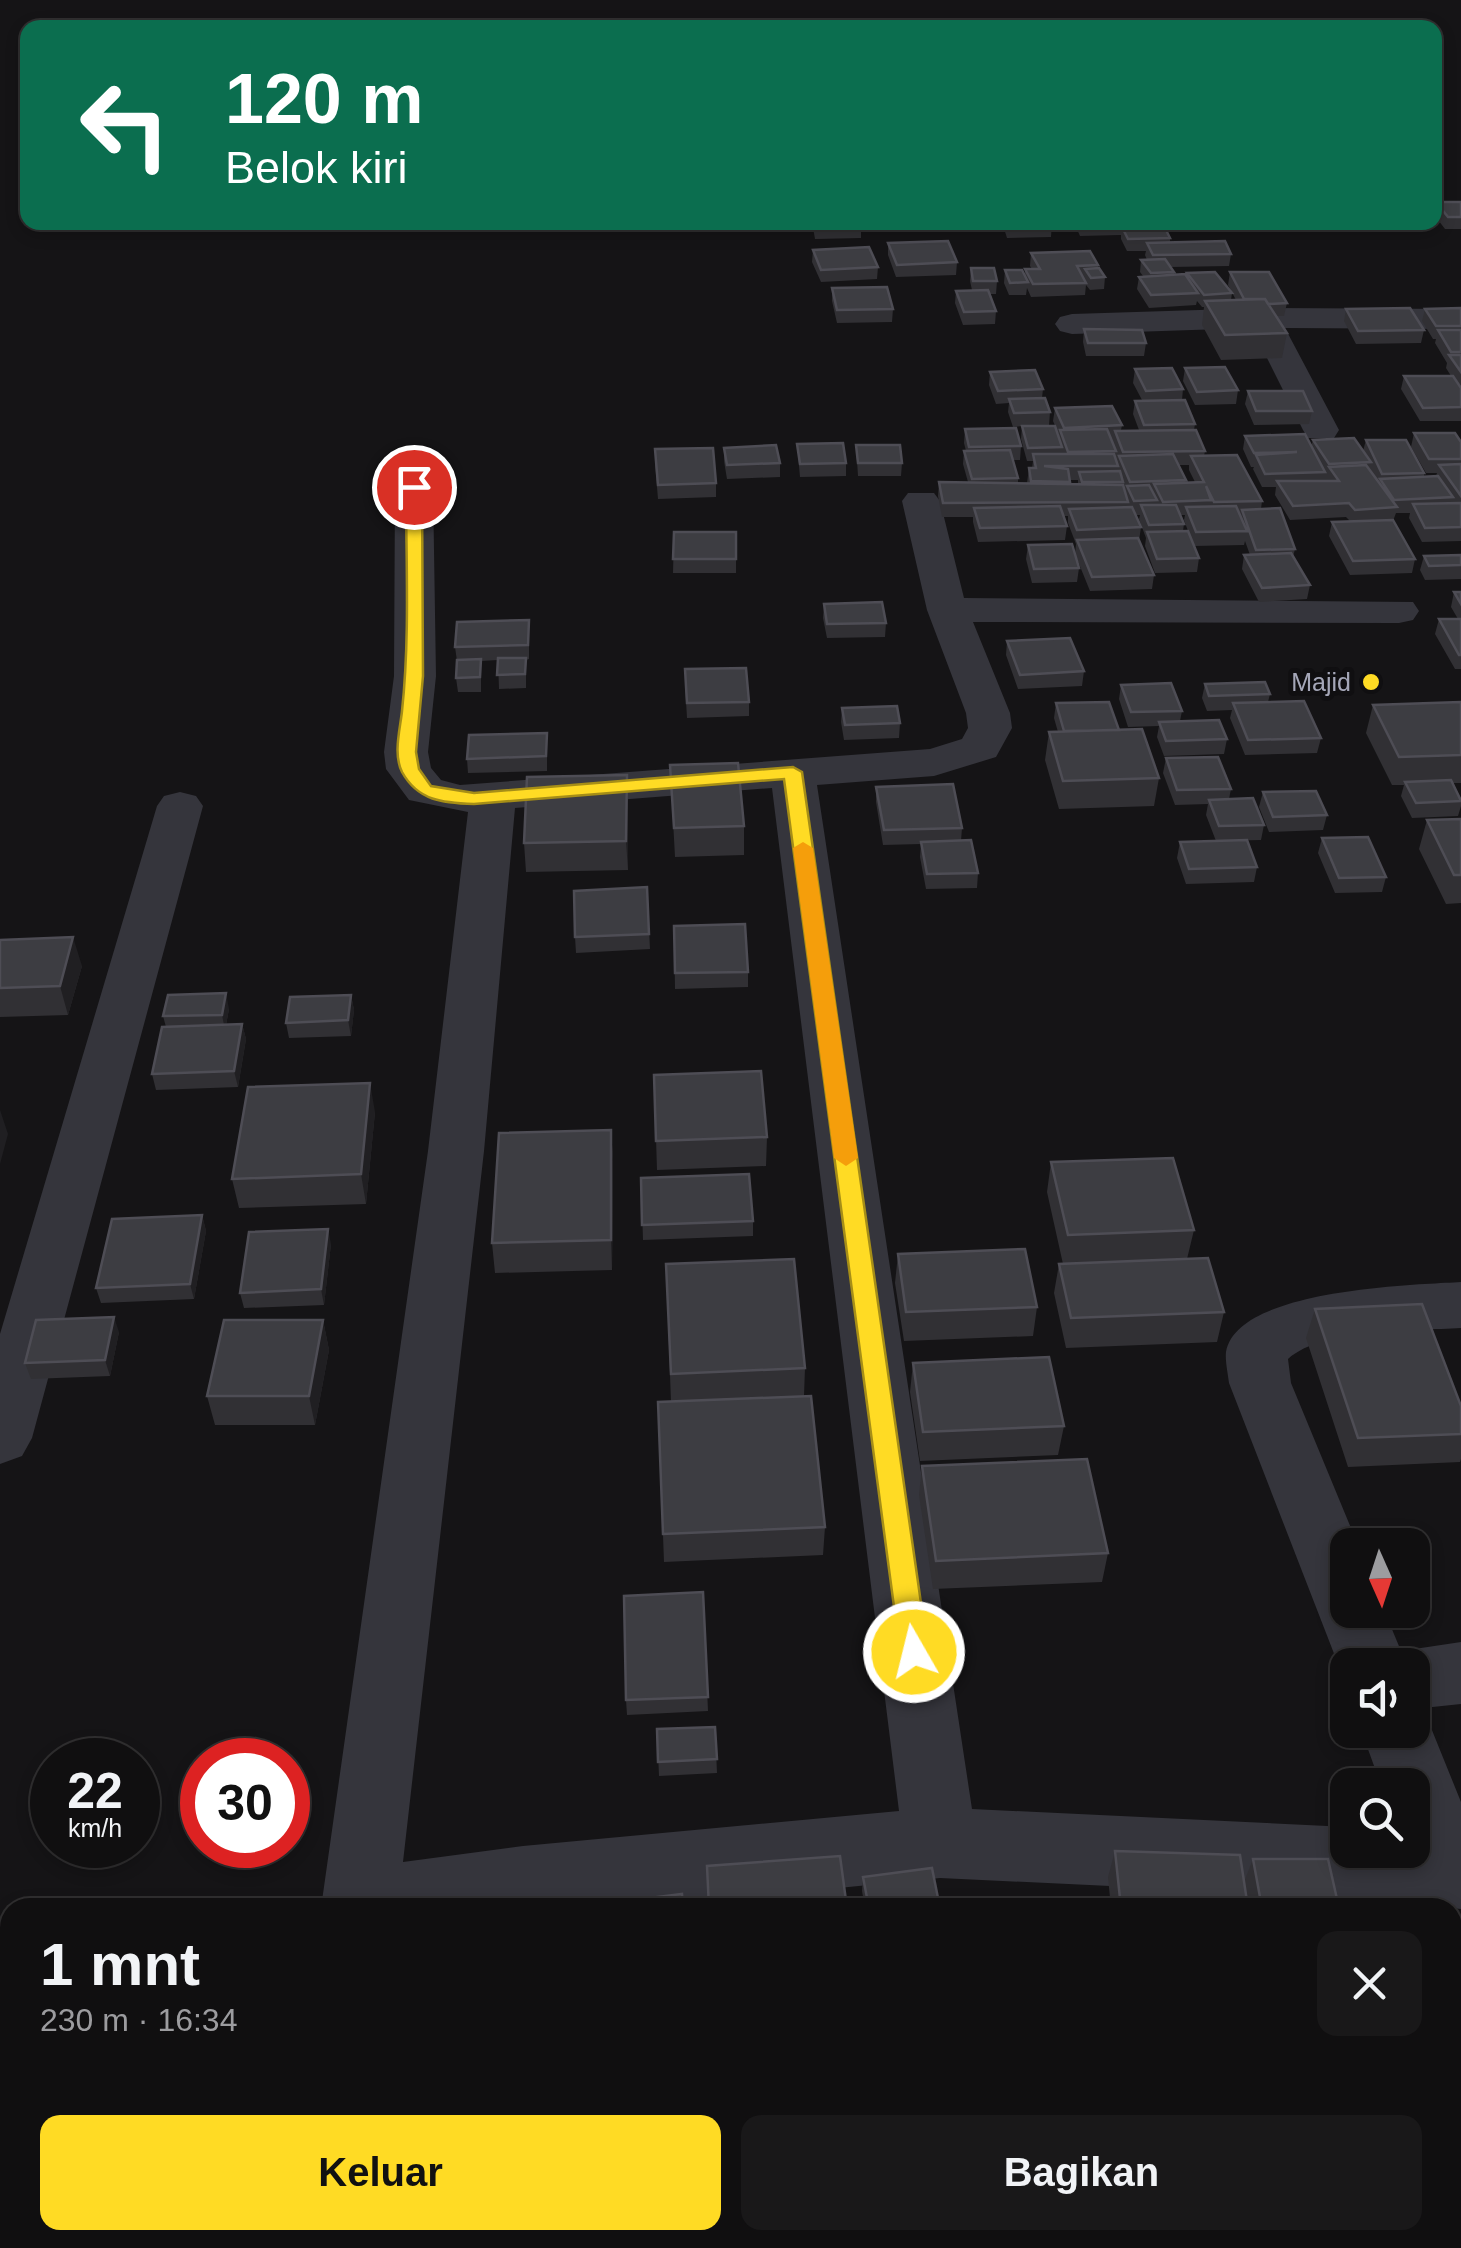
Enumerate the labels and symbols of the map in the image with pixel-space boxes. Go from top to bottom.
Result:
pin [372,445,457,530]
place label: Majid [1291,668,1351,696]
marker: Majid [1360,671,1382,693]
north arrow [1330,1528,1430,1628]
position arrow [862,1600,966,1704]
speed limit sign: 30 [180,1738,310,1868]

